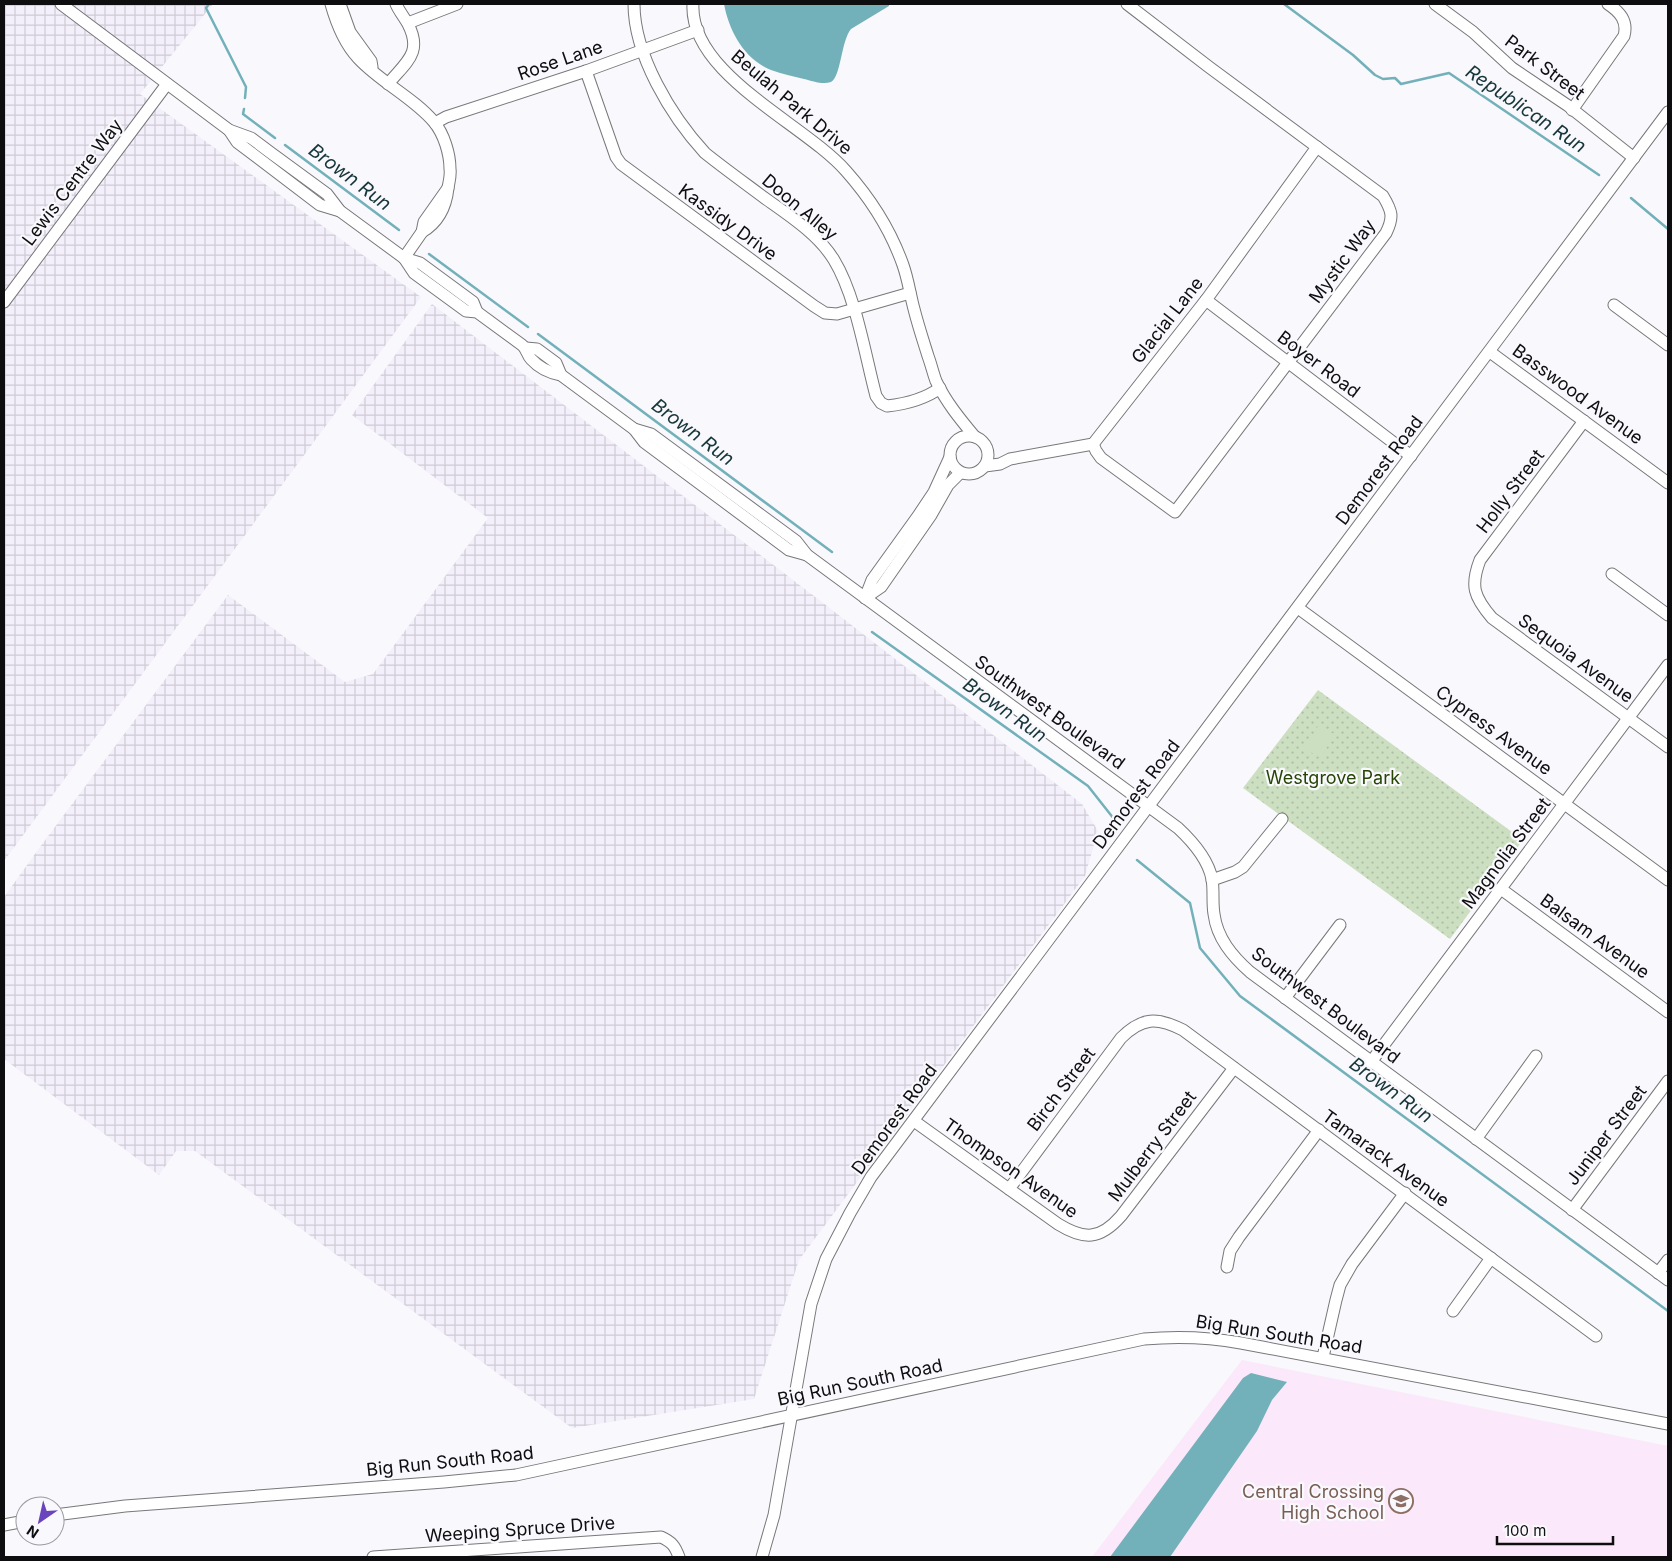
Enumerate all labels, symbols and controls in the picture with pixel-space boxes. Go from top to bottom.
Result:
street label: Park Street [1501,30,1589,104]
street label: Rose Lane [515,36,605,84]
street label: Beulah Park Drive [727,45,857,159]
water label: Republican Run [1461,60,1591,158]
street label: Lewis Centre Way [18,115,126,249]
water label: Brown Run [304,139,396,215]
street label: Doon Alley [758,169,842,245]
street label: Kassidy Drive [675,179,781,265]
street label: Mystic Way [1305,215,1379,307]
street label: Glacial Lane [1127,273,1207,367]
street label: Boyer Road [1274,326,1364,402]
street label: Basswood Avenue [1509,340,1647,448]
water label: Brown Run [647,394,739,470]
street label: Demorest Road [1331,411,1427,529]
street label: Holly Street [1472,445,1548,537]
street label: Sequoia Avenue [1514,609,1638,707]
street label: Southwest Boulevard [971,651,1129,773]
water label: Brown Run [959,673,1051,747]
street label: Cypress Avenue [1432,681,1556,779]
street label: Demorest Road [1088,735,1184,853]
park label: Westgrove Park [1266,767,1400,788]
street label: Magnolia Street [1457,793,1555,913]
street label: Balsam Avenue [1536,889,1654,983]
street label: Southwest Boulevard [1248,942,1404,1068]
street label: Birch Street [1023,1043,1099,1135]
water label: Brown Run [1345,1052,1437,1128]
street label: Demorest Road [847,1060,941,1178]
street label: Juniper Street [1561,1081,1651,1189]
street label: Mulberry Street [1104,1087,1200,1205]
street label: Tamarack Avenue [1318,1105,1454,1211]
street label: Thompson Avenue [940,1114,1082,1222]
street label: Big Run South Road [1194,1310,1364,1358]
street label: Big Run South Road [776,1354,944,1410]
street label: Big Run South Road [365,1442,535,1480]
place label: Central Crossing High School [1242,1481,1384,1523]
school or university icon: Central Crossing High School [1388,1488,1414,1514]
north arrow [15,1496,65,1546]
street label: Weeping Spruce Drive [424,1512,616,1546]
scale bar [1497,1514,1613,1546]
text: 100 m [1504,1521,1546,1540]
text: N [23,1522,42,1542]

